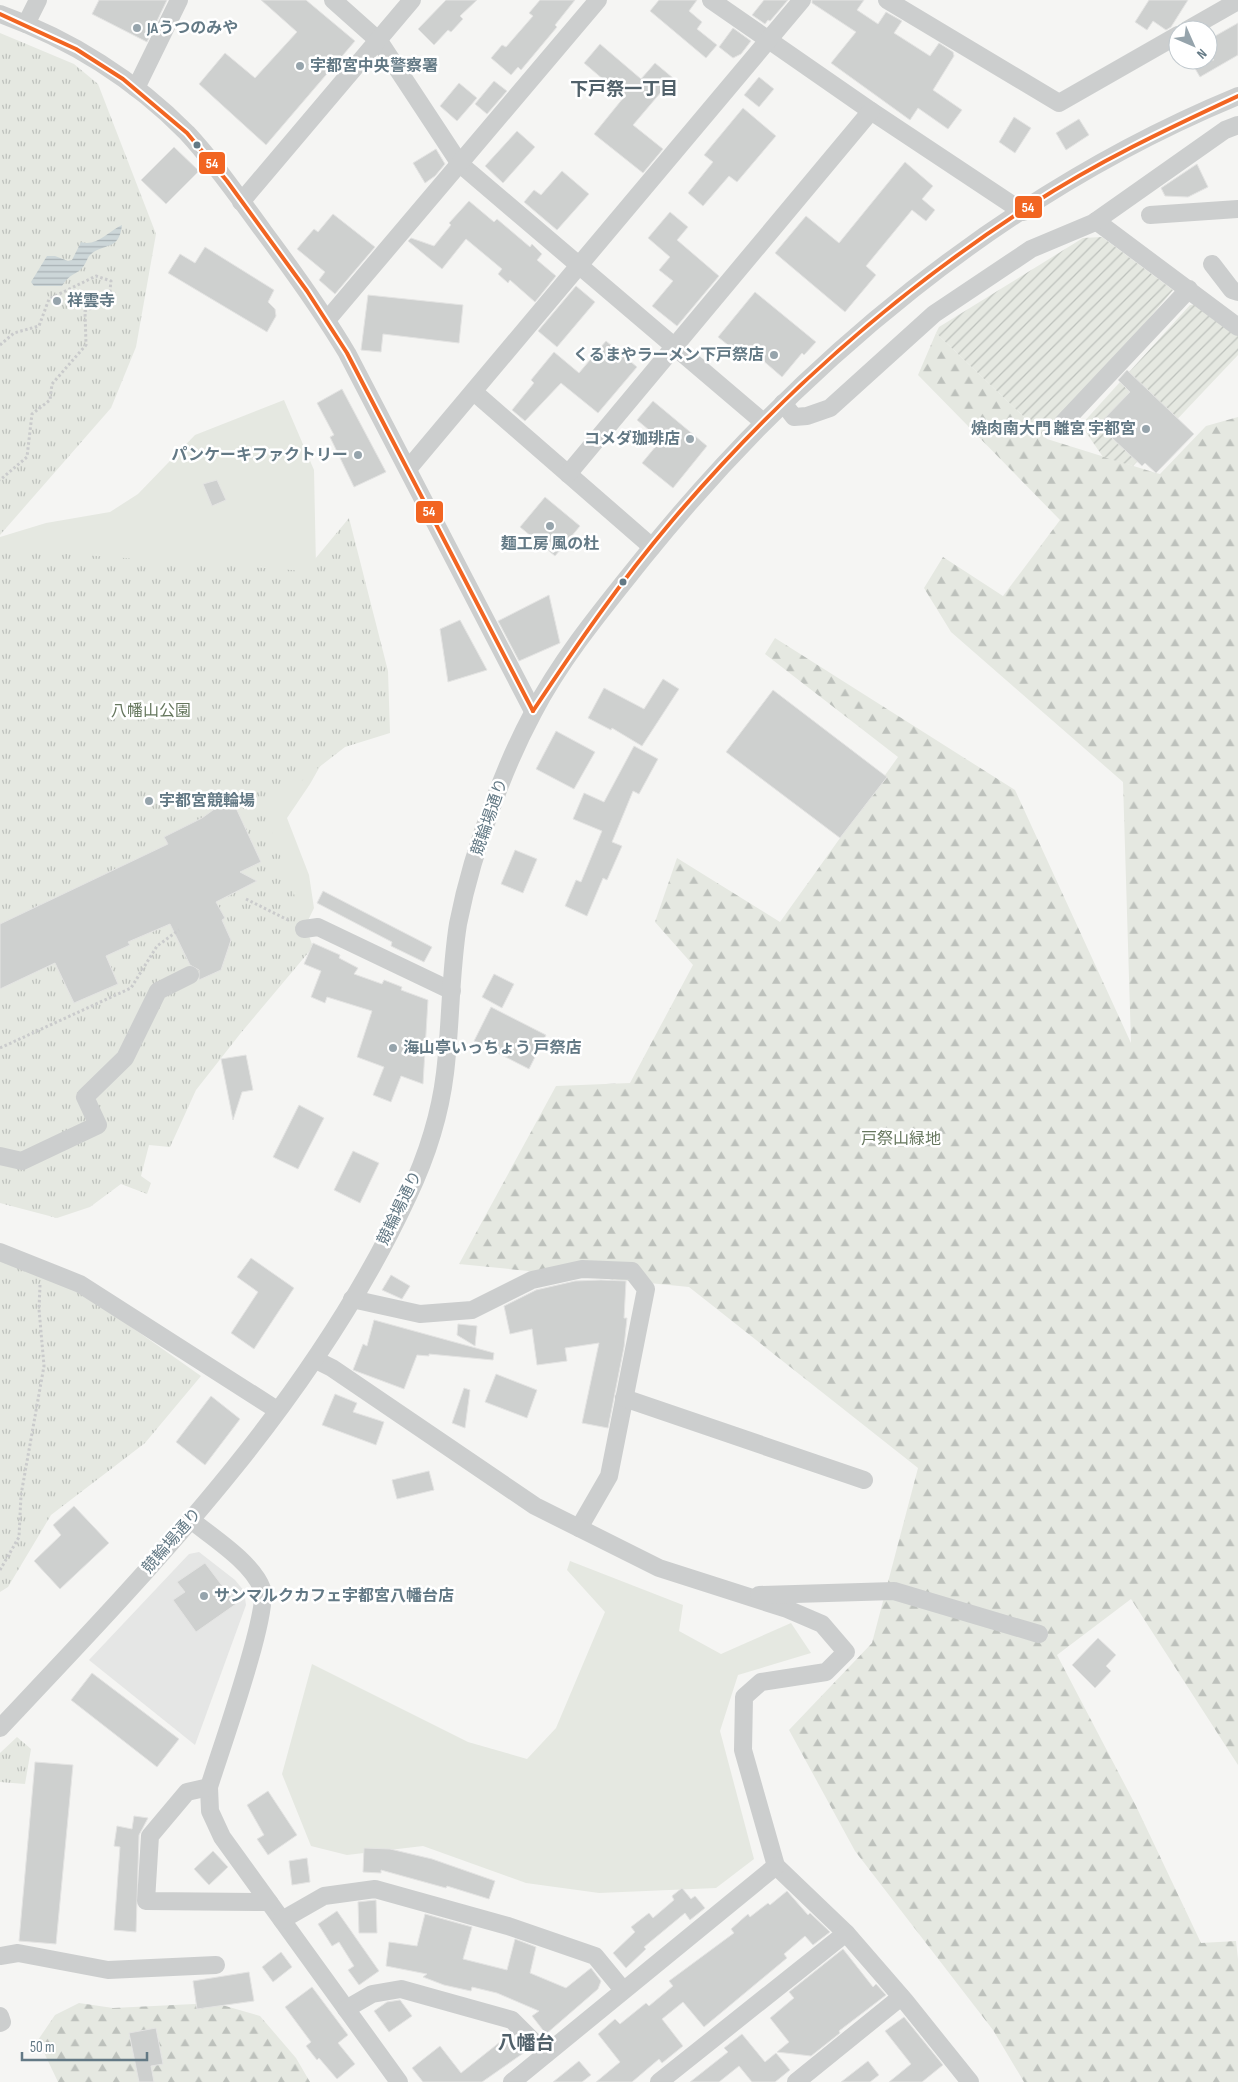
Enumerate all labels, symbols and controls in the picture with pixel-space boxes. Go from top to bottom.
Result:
place label: JAうつのみや [146,19,238,38]
north arrow [1168,20,1218,70]
marker: JAうつのみや [131,22,143,34]
text: N [1193,45,1210,62]
place label: 宇都宮中央警察署 [310,57,438,76]
marker: 宇都宮中央警察署 [294,60,306,72]
district label: 下戸祭一丁目 [570,79,678,100]
unlabelled marker [192,140,202,150]
line badge: 54 [198,151,226,175]
text: 54 [206,155,219,172]
line badge: 54 [1014,195,1043,219]
text: 54 [1022,199,1035,216]
place label: 祥雲寺 [67,292,115,311]
marker: 祥雲寺 [51,295,63,307]
place label: くるまやラーメン下戸祭店 [573,346,764,365]
marker: くるまやラーメン下戸祭店 [768,349,780,361]
place label: 焼肉南大門 離宮 宇都宮 [971,420,1136,439]
marker: 焼肉南大門 離宮 宇都宮 [1140,423,1152,435]
place label: コメダ珈琲店 [584,430,680,449]
marker: コメダ珈琲店 [684,433,696,445]
place label: パンケーキファクトリー [171,446,348,465]
marker: パンケーキファクトリー [352,449,364,461]
line badge: 54 [415,500,444,524]
text: 54 [423,503,436,520]
marker: 麺工房 風の杜 [544,520,556,532]
place label: 麺工房 風の杜 [501,535,599,554]
unlabelled marker [618,577,628,587]
park label: 八幡山公園 [111,702,191,721]
street label: 競輪場通り [468,776,512,858]
place label: 宇都宮競輪場 [159,791,255,811]
marker: 宇都宮競輪場 [143,795,155,807]
place label: 海山亭いっちょう 戸祭店 [403,1039,582,1058]
marker: 海山亭いっちょう 戸祭店 [387,1042,399,1054]
park label: 戸祭山緑地 [861,1129,941,1149]
street label: 競輪場通り [374,1168,426,1248]
street label: 競輪場通り [139,1505,205,1577]
place label: サンマルクカフェ宇都宮八幡台店 [214,1587,454,1606]
marker: サンマルクカフェ宇都宮八幡台店 [198,1590,210,1602]
scale bar [22,2030,148,2062]
district label: 八幡台 [497,2032,555,2055]
text: 50 m [30,2038,55,2057]

